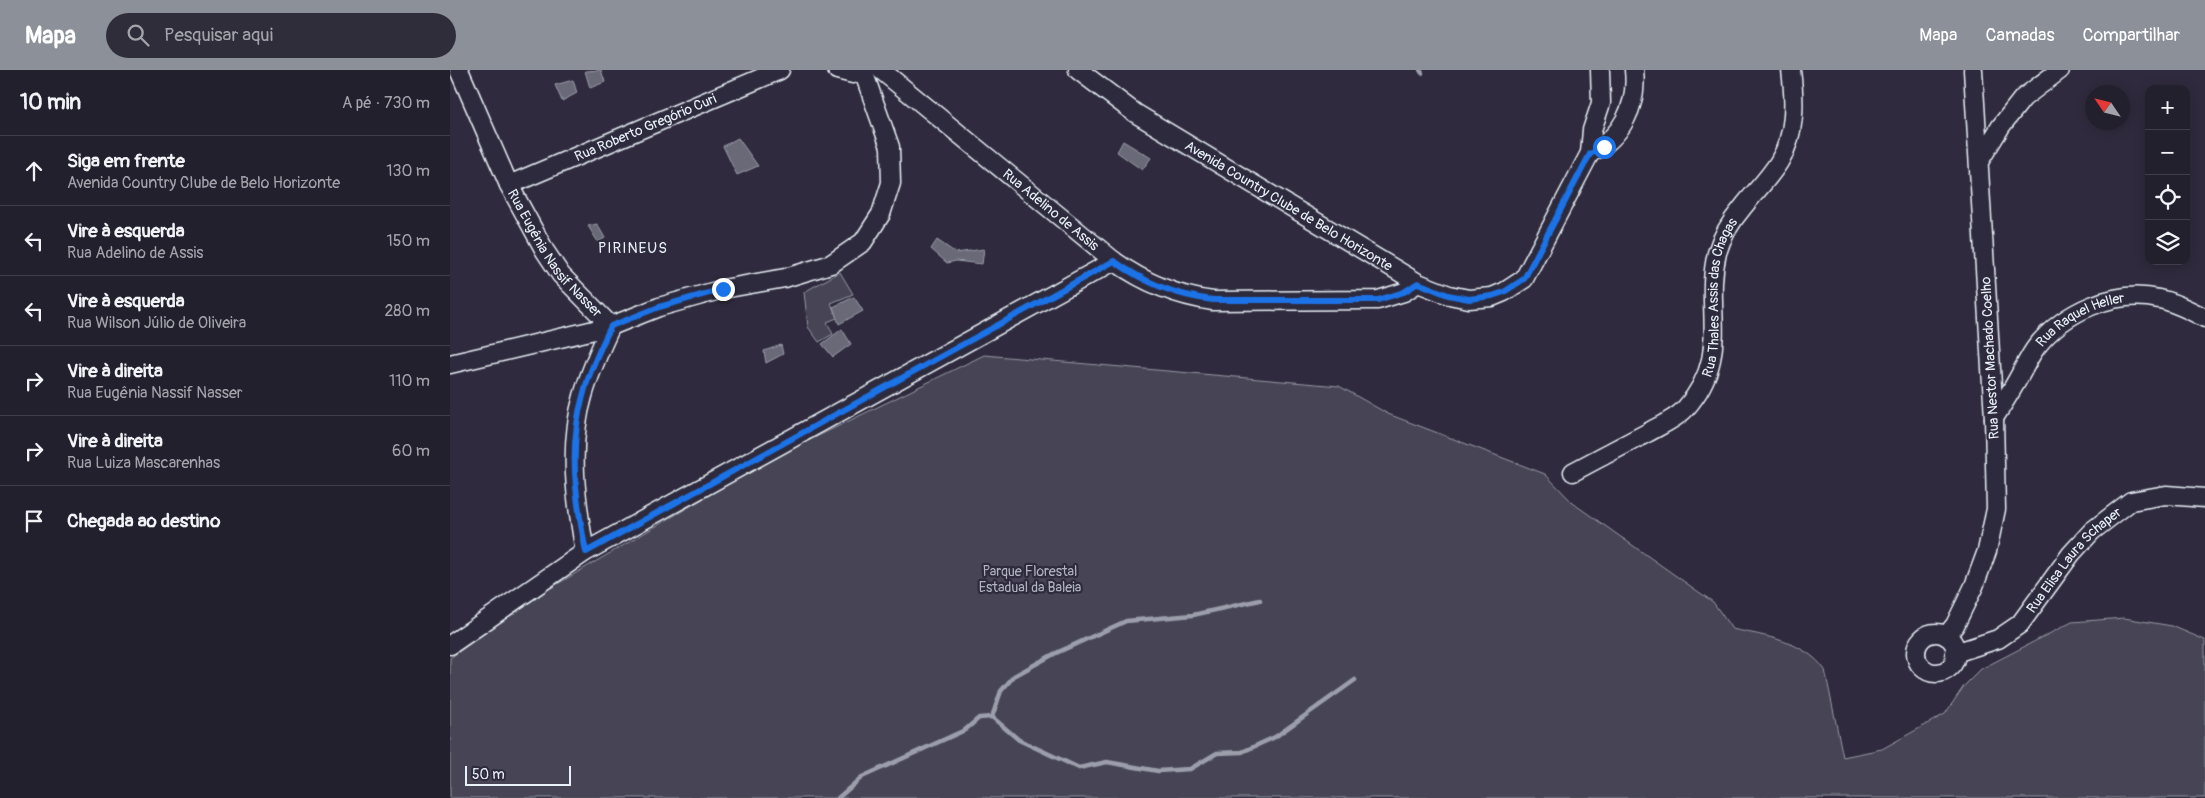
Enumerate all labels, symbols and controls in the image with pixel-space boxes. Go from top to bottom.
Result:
search box [106,13,456,58]
text: Mapa [25,21,76,50]
icon: search [124,21,152,49]
text: Pesquisar aqui [164,23,273,47]
text: Mapa [1919,24,1957,47]
text: Camadas [1985,24,2055,47]
text: Compartilhar [2083,24,2180,47]
north arrow [2085,85,2130,130]
map controls [2145,85,2190,265]
button: + [2145,85,2190,130]
text: 10 min [20,89,81,116]
street label: Rua Roberto Gregório Curi [572,89,719,165]
text: A pé · 730 m [342,93,430,113]
button: − [2145,130,2190,175]
route start [1593,136,1616,159]
street label: Avenida Country Clube de Belo Horizonte [1182,137,1396,274]
text: Siga em frente [67,149,185,173]
icon: ahead [20,157,48,185]
text: 130 m [386,161,430,181]
street label: Rua Adelino de Assis [1000,165,1103,254]
text: Avenida Country Clube de Belo Horizonte [67,173,340,193]
button: locate [2145,175,2190,220]
street label: Rua Eugênia Nassif Nasser [504,186,606,321]
street label: Rua Thales Assis das Chagas [1698,214,1741,379]
text: Vire à esquerda [67,219,185,243]
button: layers [2145,220,2190,265]
icon: left [20,227,48,255]
text: 150 m [386,231,430,251]
district label: PIRINEUS [598,239,668,258]
text: Rua Adelino de Assis [67,243,203,263]
street label: Rua Nestor Machado Coelho [1977,276,2003,440]
route end [712,278,735,301]
text: Vire à esquerda [67,289,185,313]
street label: Rua Raquel Heller [2032,289,2125,350]
icon: left [20,297,48,325]
text: 280 m [384,301,430,321]
text: Rua Wilson Júlio de Oliveira [67,313,246,333]
text: Vire à direita [67,359,163,383]
icon: right [20,367,48,395]
text: 110 m [389,371,430,391]
text: Rua Eugênia Nassif Nasser [67,383,243,403]
text: Vire à direita [67,429,163,453]
icon: right [20,437,48,465]
text: 60 m [392,441,430,461]
text: Rua Luiza Mascarenhas [67,453,220,473]
street label: Rua Elisa Laura Schaper [2023,503,2125,616]
icon: arrive [20,507,48,535]
text: Chegada ao destino [67,509,220,533]
park label: Parque Florestal Estadual da Baleia [979,563,1081,596]
scale bar [465,763,571,786]
text: 50 m [472,766,505,783]

